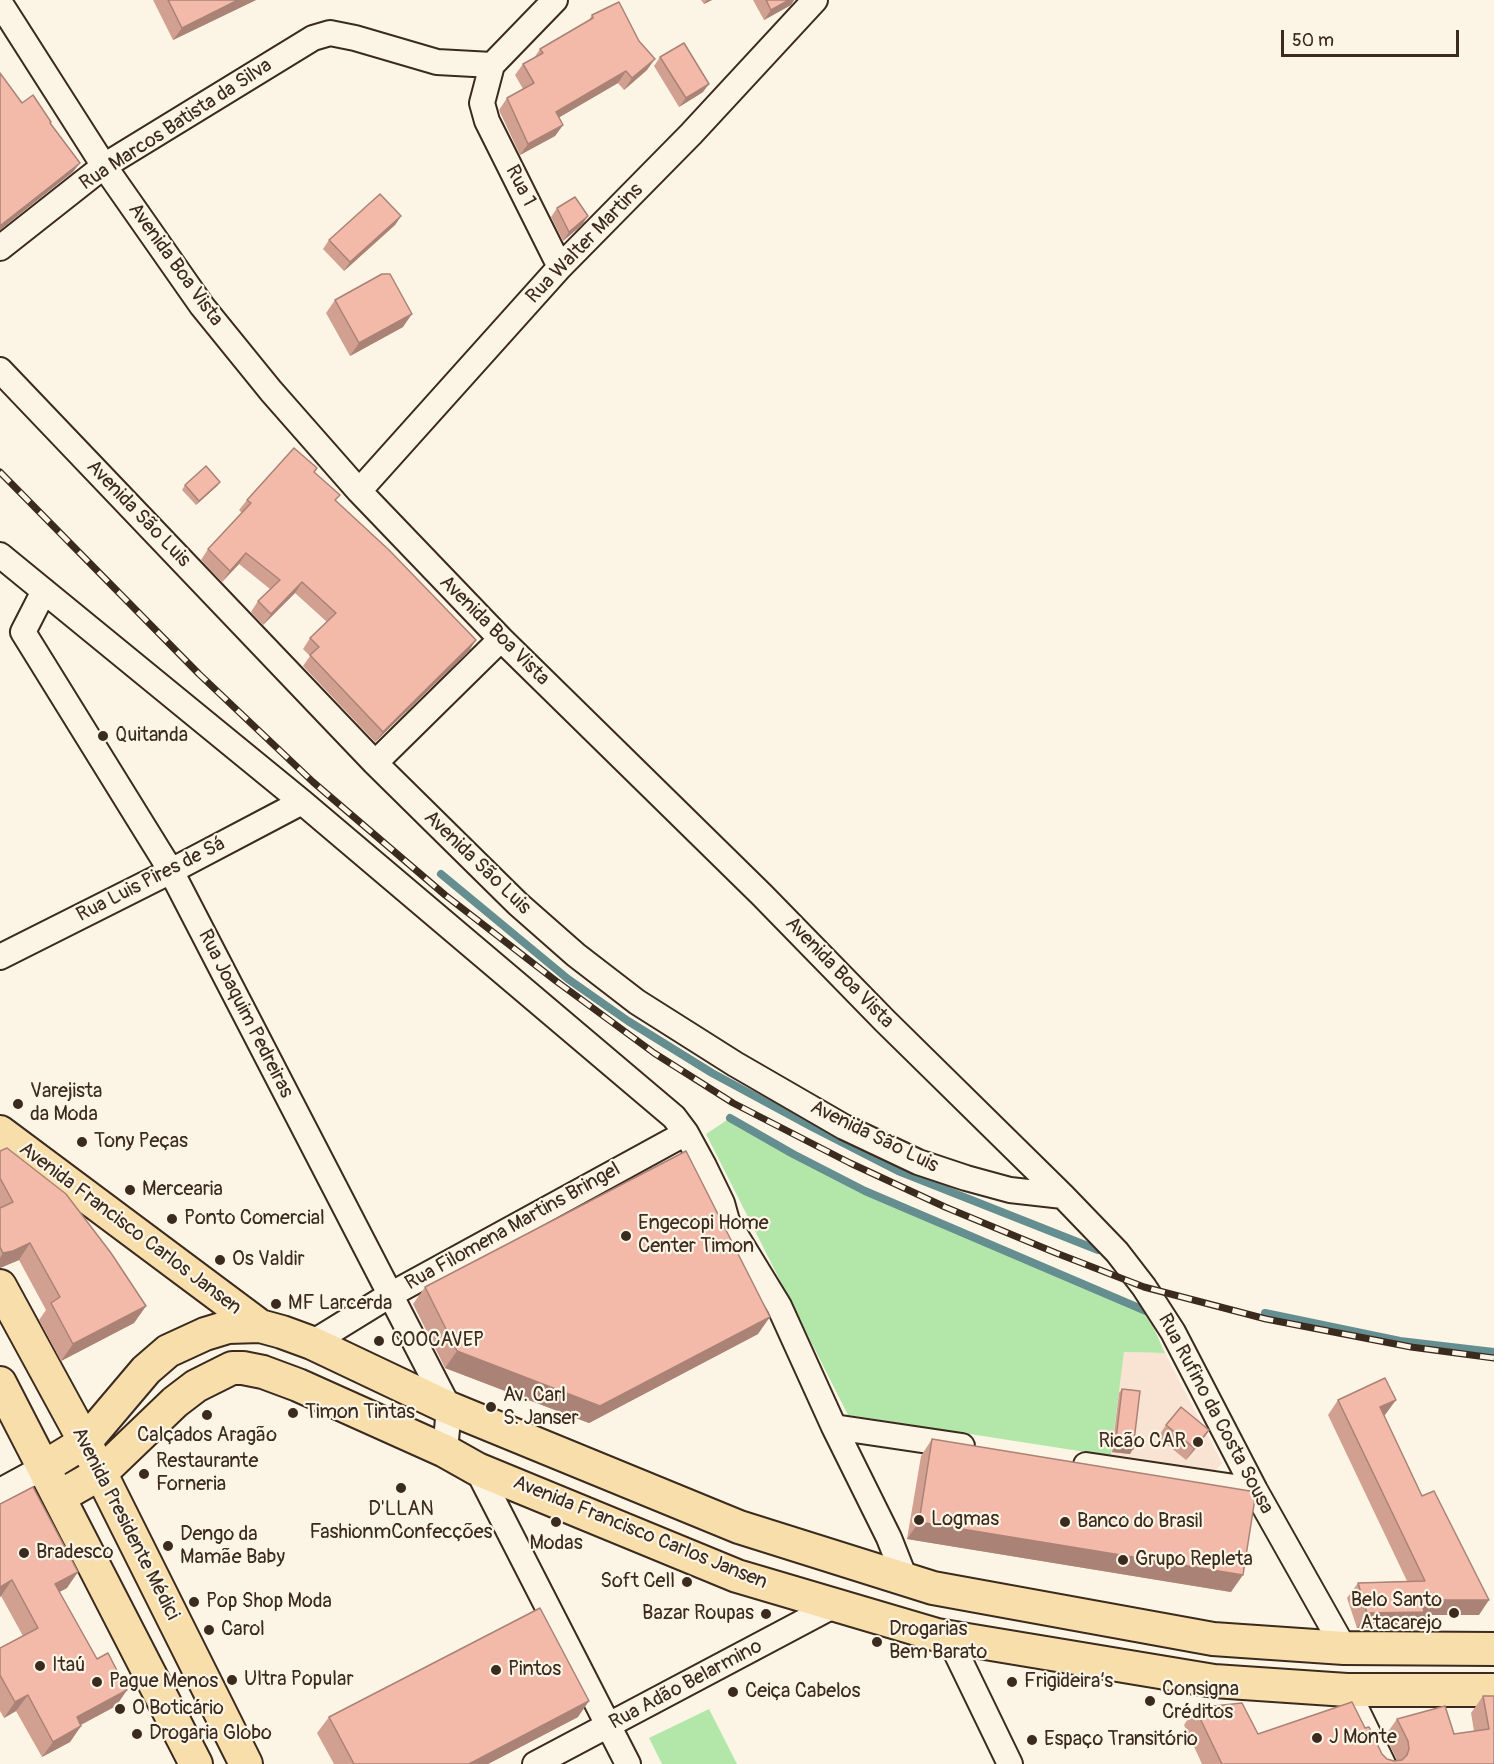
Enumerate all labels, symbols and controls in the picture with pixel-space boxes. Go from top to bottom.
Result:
scale bar [1284,18,1462,56]
text: 50 m [1292,29,1334,52]
street label: Rua Marcos Batista da Silva [75,54,277,196]
street label: Rua 1 [500,161,540,211]
street label: Rua Walter Martins [522,179,648,309]
street label: Avenida Boa Vista [122,199,228,331]
street label: Avenida São Luis [81,456,195,572]
street label: Avenida Boa Vista [434,571,554,691]
place label: Quitanda [115,724,188,748]
marker: Quitanda [96,729,110,743]
street label: Avenida São Luis [419,806,535,920]
street label: Rua Luis Pires de Sá [73,832,229,928]
street label: Avenida Boa Vista [780,912,898,1034]
street label: Rua Joaquim Pedreiras [192,926,298,1102]
place label: Varejista da Moda [30,1080,102,1127]
street label: Avenida São Luis [806,1096,942,1178]
marker: Varejista da Moda [11,1097,25,1111]
place label: Tony Peças [94,1130,188,1154]
marker: Tony Peças [75,1135,89,1149]
street label: Avenida Francisco Carlos Jansen [14,1138,246,1320]
street label: Rua Filomena Martins Bringel [401,1158,625,1296]
place label: Mercearia [142,1178,223,1202]
marker: Mercearia [123,1183,137,1197]
place label: Ponto Comercial [184,1207,325,1231]
marker: Ponto Comercial [165,1212,179,1226]
place label: Engecopi Home Center Timon [638,1212,768,1259]
marker: Engecopi Home Center Timon [619,1229,633,1243]
place label: Os Valdir [232,1248,305,1272]
marker: Os Valdir [213,1253,227,1267]
place label: MF Larcerda [288,1292,392,1316]
marker: MF Larcerda [269,1297,283,1311]
street label: Rua Rufino da Costa Sousa [1152,1310,1278,1518]
place label: COOCAVEP [391,1329,484,1353]
marker: COOCAVEP [372,1334,386,1348]
place label: Av. Carl S. Janser [503,1384,579,1431]
marker: Av. Carl S. Janser [484,1400,498,1414]
place label: Timon Tintas [305,1401,415,1425]
marker: Timon Tintas [286,1406,300,1420]
marker: Calçados Aragão [200,1408,214,1422]
street label: Avenida Presidente Médici [66,1424,184,1624]
place label: Calçados Aragão [137,1424,277,1448]
place label: Ricão CAR [1098,1430,1186,1454]
marker: Ricão CAR [1191,1435,1205,1449]
place label: Restaurante Forneria [156,1450,258,1497]
marker: Restaurante Forneria [137,1467,151,1481]
street label: Avenida Francisco Carlos Jansen [509,1471,771,1595]
marker: D'LLAN FashionmConfecções [394,1481,408,1495]
place label: D'LLAN FashionmConfecções [309,1498,493,1545]
place label: Logmas [931,1508,999,1532]
place label: Banco do Brasil [1077,1510,1203,1534]
marker: Logmas [912,1513,926,1527]
marker: Modas [549,1515,563,1529]
marker: Banco do Brasil [1058,1515,1072,1529]
place label: Dengo da Mamãe Baby [180,1523,285,1570]
place label: Modas [529,1532,583,1556]
marker: Dengo da Mamãe Baby [161,1539,175,1553]
place label: Bradesco [36,1541,113,1565]
marker: Bradesco [17,1546,31,1560]
place label: Grupo Repleta [1135,1548,1253,1572]
marker: Grupo Repleta [1116,1553,1130,1567]
place label: Soft Cell [600,1570,675,1594]
marker: Soft Cell [680,1575,694,1589]
place label: Belo Santo Atacarejo [1351,1589,1442,1636]
place label: Pop Shop Moda [206,1590,332,1614]
marker: Pop Shop Moda [187,1595,201,1609]
place label: Bazar Roupas [642,1602,754,1626]
marker: Belo Santo Atacarejo [1447,1606,1461,1620]
marker: Bazar Roupas [759,1607,773,1621]
place label: Carol [221,1618,265,1642]
place label: Drogarias Bem Barato [889,1618,987,1665]
marker: Carol [202,1623,216,1637]
street label: Rua Adão Belarmino [606,1635,766,1735]
marker: Drogarias Bem Barato [870,1635,884,1649]
place label: Itaú [52,1654,85,1678]
place label: Pintos [508,1658,561,1682]
marker: Itaú [33,1659,47,1673]
marker: Pintos [489,1663,503,1677]
place label: Ultra Popular [244,1668,354,1692]
place label: Pague Menos [109,1670,218,1694]
place label: Frigideira’s [1024,1670,1113,1694]
marker: Ultra Popular [225,1673,239,1687]
marker: Pague Menos [90,1675,104,1689]
marker: Frigideira’s [1005,1675,1019,1689]
place label: Consigna Créditos [1162,1678,1239,1725]
place label: Ceiça Cabelos [745,1680,861,1704]
marker: Ceiça Cabelos [726,1685,740,1699]
marker: Consigna Créditos [1143,1694,1157,1708]
place label: O Boticário [132,1697,224,1721]
marker: O Boticário [113,1702,127,1716]
place label: Drogaria Globo [149,1722,272,1746]
place label: J Monte [1329,1726,1397,1750]
marker: Drogaria Globo [130,1727,144,1741]
place label: Espaço Transitório [1044,1728,1198,1752]
marker: J Monte [1310,1731,1324,1745]
marker: Espaço Transitório [1025,1733,1039,1747]

